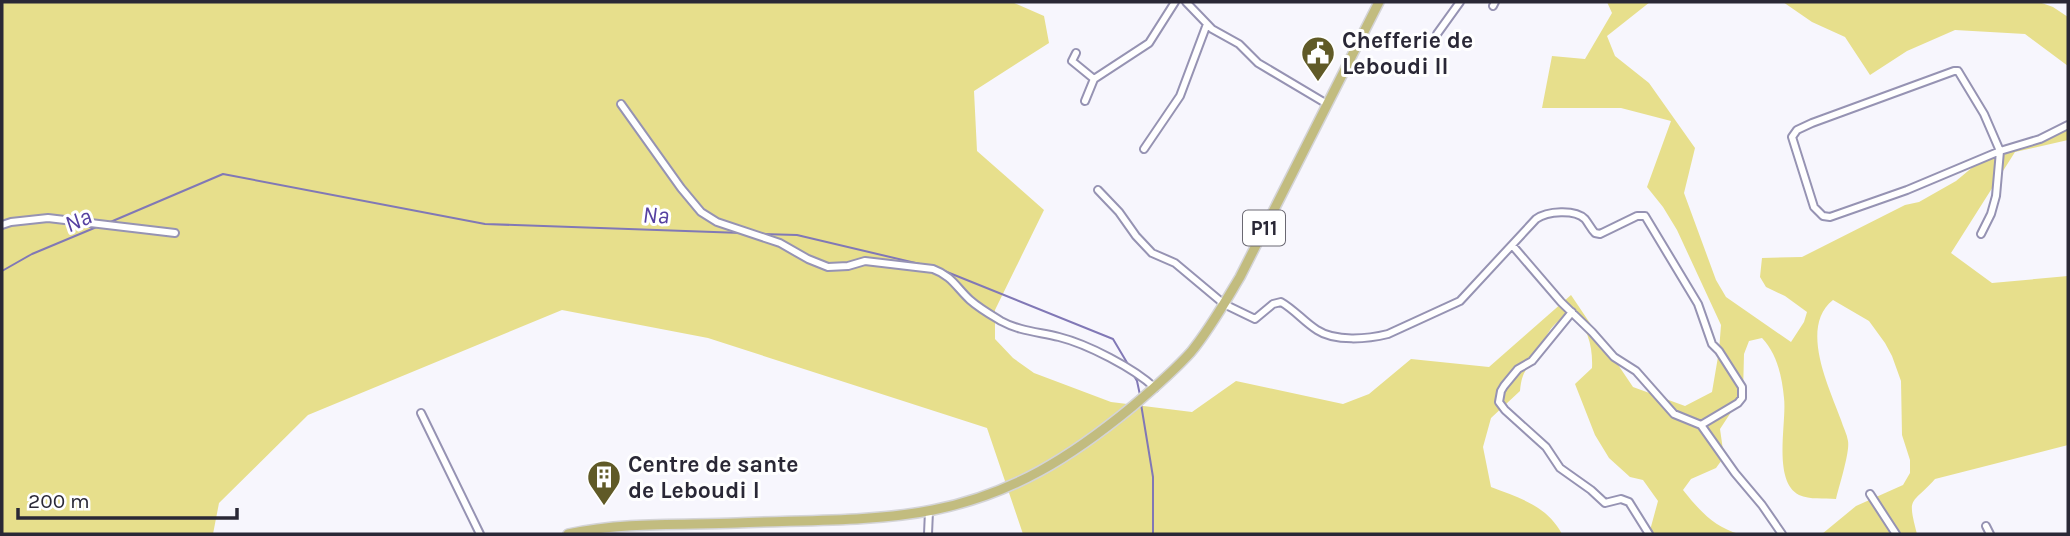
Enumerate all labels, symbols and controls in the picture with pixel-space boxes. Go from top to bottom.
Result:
place label: Chefferie de Leboudi II [1342,27,1473,80]
public building icon: Chefferie de Leboudi II [1299,34,1337,83]
water label: Na [642,201,670,229]
water label: Na [60,202,96,238]
road number: P11 [1243,210,1285,246]
place label: Centre de sante de Leboudi I [628,451,799,504]
building icon: Centre de sante de Leboudi I [585,458,623,507]
scale bar [18,476,236,520]
text: 200 m [28,489,90,513]

